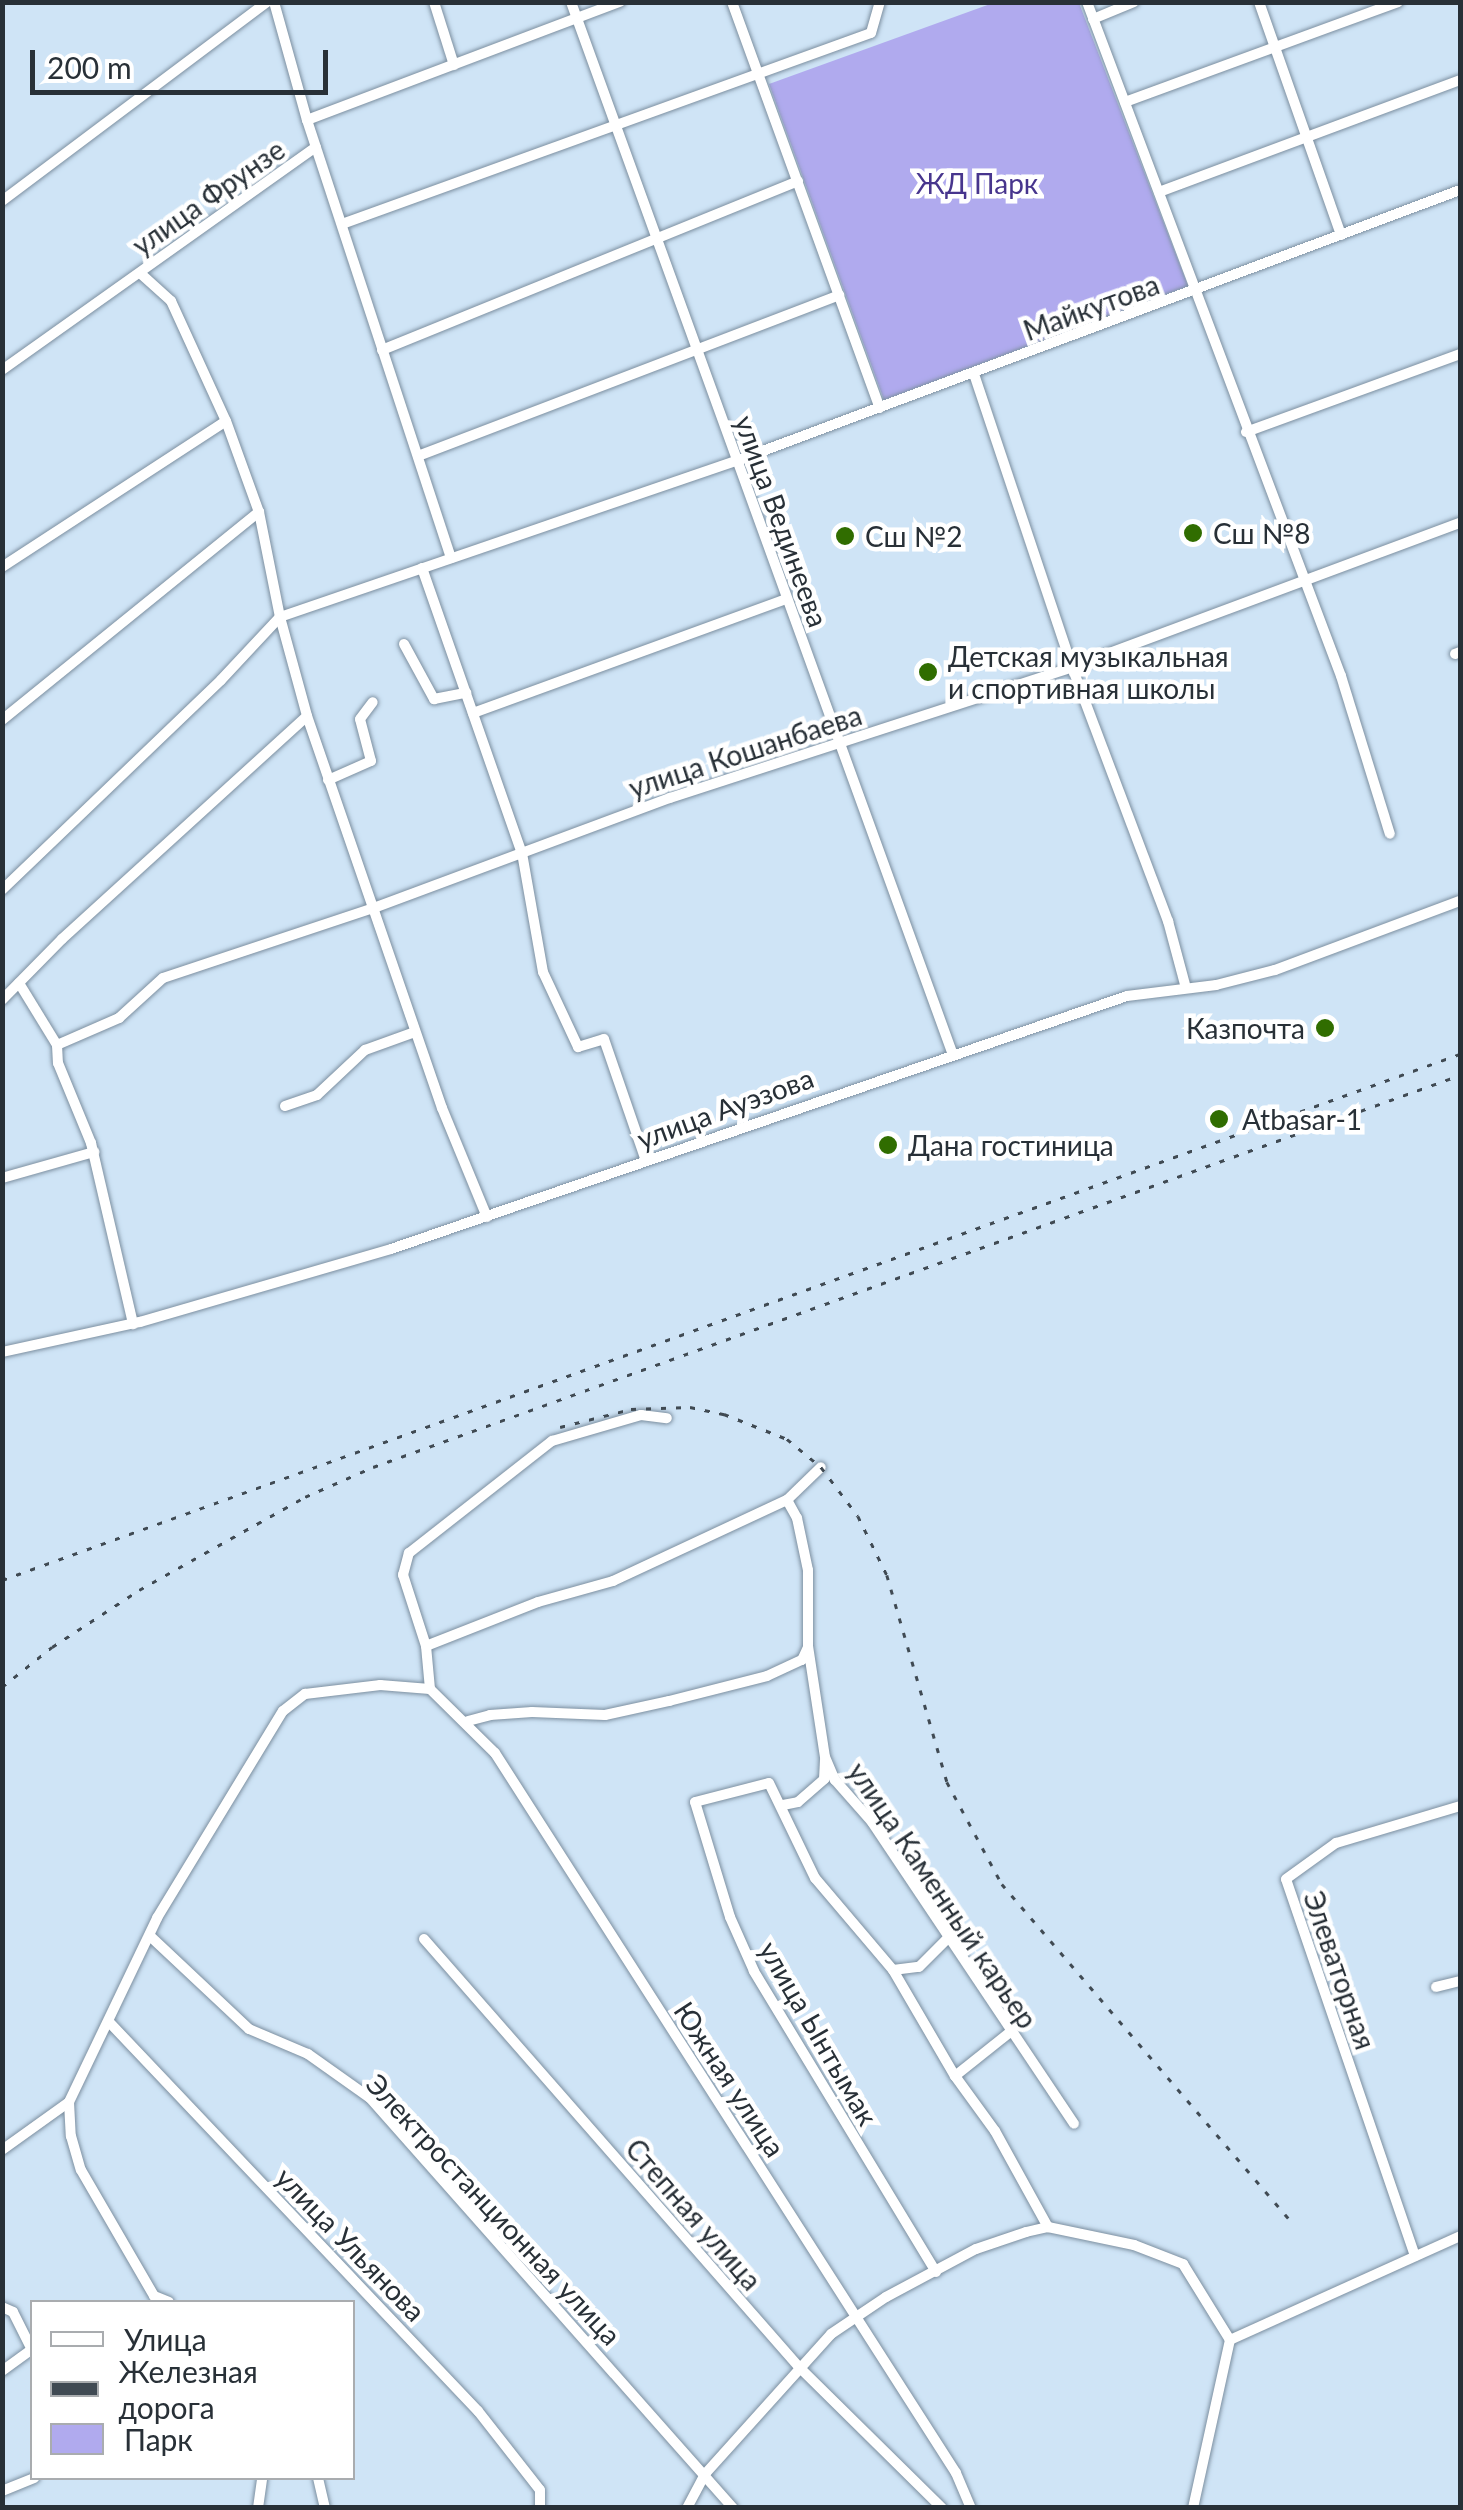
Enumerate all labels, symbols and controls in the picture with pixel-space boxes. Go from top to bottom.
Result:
scale bar [35,30,332,92]
text: 200 m [47,49,132,85]
street label: улица Фрунзе [125,132,291,262]
park label: ЖД Парк [916,166,1038,200]
street label: Майкутова [1019,267,1163,347]
street label: улица Вединеева [728,411,836,631]
place label: Сш №8 [1213,516,1310,550]
place label: Сш №2 [865,519,962,553]
marker: Сш №8 [1182,522,1204,544]
marker: Сш №2 [834,525,856,547]
place label: Детская музыкальная и спортивная школы [948,639,1229,705]
marker: Детская музыкальная и спортивная школы [917,661,939,683]
street label: улица Кошанбаева [624,698,866,804]
place label: Казпочта [1186,1011,1305,1045]
marker: Казпочта [1314,1017,1336,1039]
street label: улица Ауэзова [632,1061,818,1155]
place label: Atbasar-1 [1242,1102,1362,1136]
marker: Atbasar-1 [1206,1106,1232,1132]
place label: Дана гостиница [908,1128,1114,1162]
marker: Дана гостиница [877,1134,899,1156]
street label: улица Каменный карьер [841,1756,1045,2034]
street label: Элеваторная [1297,1887,1383,2053]
street label: улица Ынтымак [753,1935,885,2131]
street label: Южная улица [667,1995,793,2163]
street label: Электростанционная улица [360,2067,628,2351]
street label: Степная улица [619,2132,769,2296]
street label: улица Ульянова [269,2160,433,2328]
legend [30,2300,355,2480]
text: Улица [124,2321,207,2357]
text: Железная дорога [119,2353,258,2425]
text: Парк [124,2421,193,2457]

